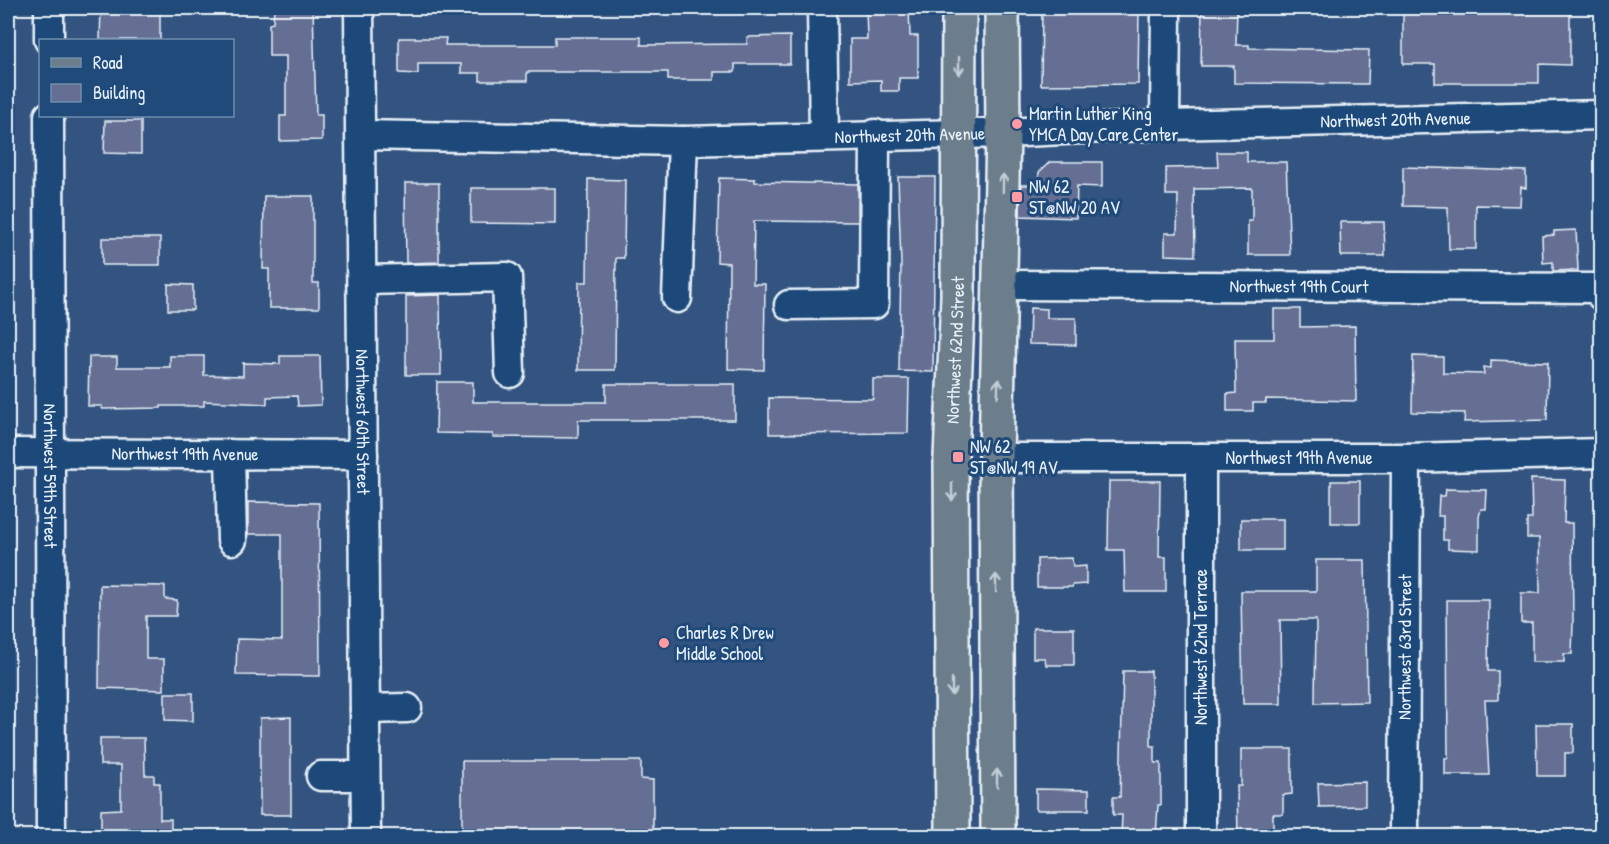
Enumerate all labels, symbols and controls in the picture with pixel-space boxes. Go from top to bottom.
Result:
legend [39,39,234,117]
text: Road [93,50,123,75]
one-way arrow [953,55,965,75]
text: Building [93,80,145,105]
place label: Martin Luther King YMCA Day Care Center [1029,101,1178,147]
street label: Northwest 20th Avenue [1320,105,1471,133]
marker: Martin Luther King YMCA Day Care Center [1010,117,1024,131]
street label: Northwest 20th Avenue [834,120,985,149]
one-way arrow [997,173,1008,193]
place label: NW 62 ST@NW 20 AV [1029,174,1121,220]
marker: NW 62 ST@NW 20 AV [1010,190,1024,204]
street label: Northwest 19th Court [1229,273,1369,299]
street label: Northwest 62nd Street [939,276,970,424]
street label: Northwest 60th Street [350,349,376,496]
one-way arrow [992,379,1004,399]
street label: Northwest 59th Street [38,404,63,549]
place label: NW 62 ST@NW 19 AV [970,434,1058,480]
street label: Northwest 19th Avenue [111,441,259,466]
street label: Northwest 19th Avenue [1225,445,1373,470]
marker: NW 62 ST@NW 19 AV [951,450,965,464]
one-way arrow [946,481,958,501]
street label: Northwest 62nd Terrace [1188,569,1213,725]
street label: Northwest 63rd Street [1392,573,1417,720]
one-way arrow [991,574,1002,594]
place label: Charles R Drew Middle School [676,620,774,666]
marker: Charles R Drew Middle School [657,636,671,650]
one-way arrow [946,676,958,696]
one-way arrow [992,769,1003,789]

